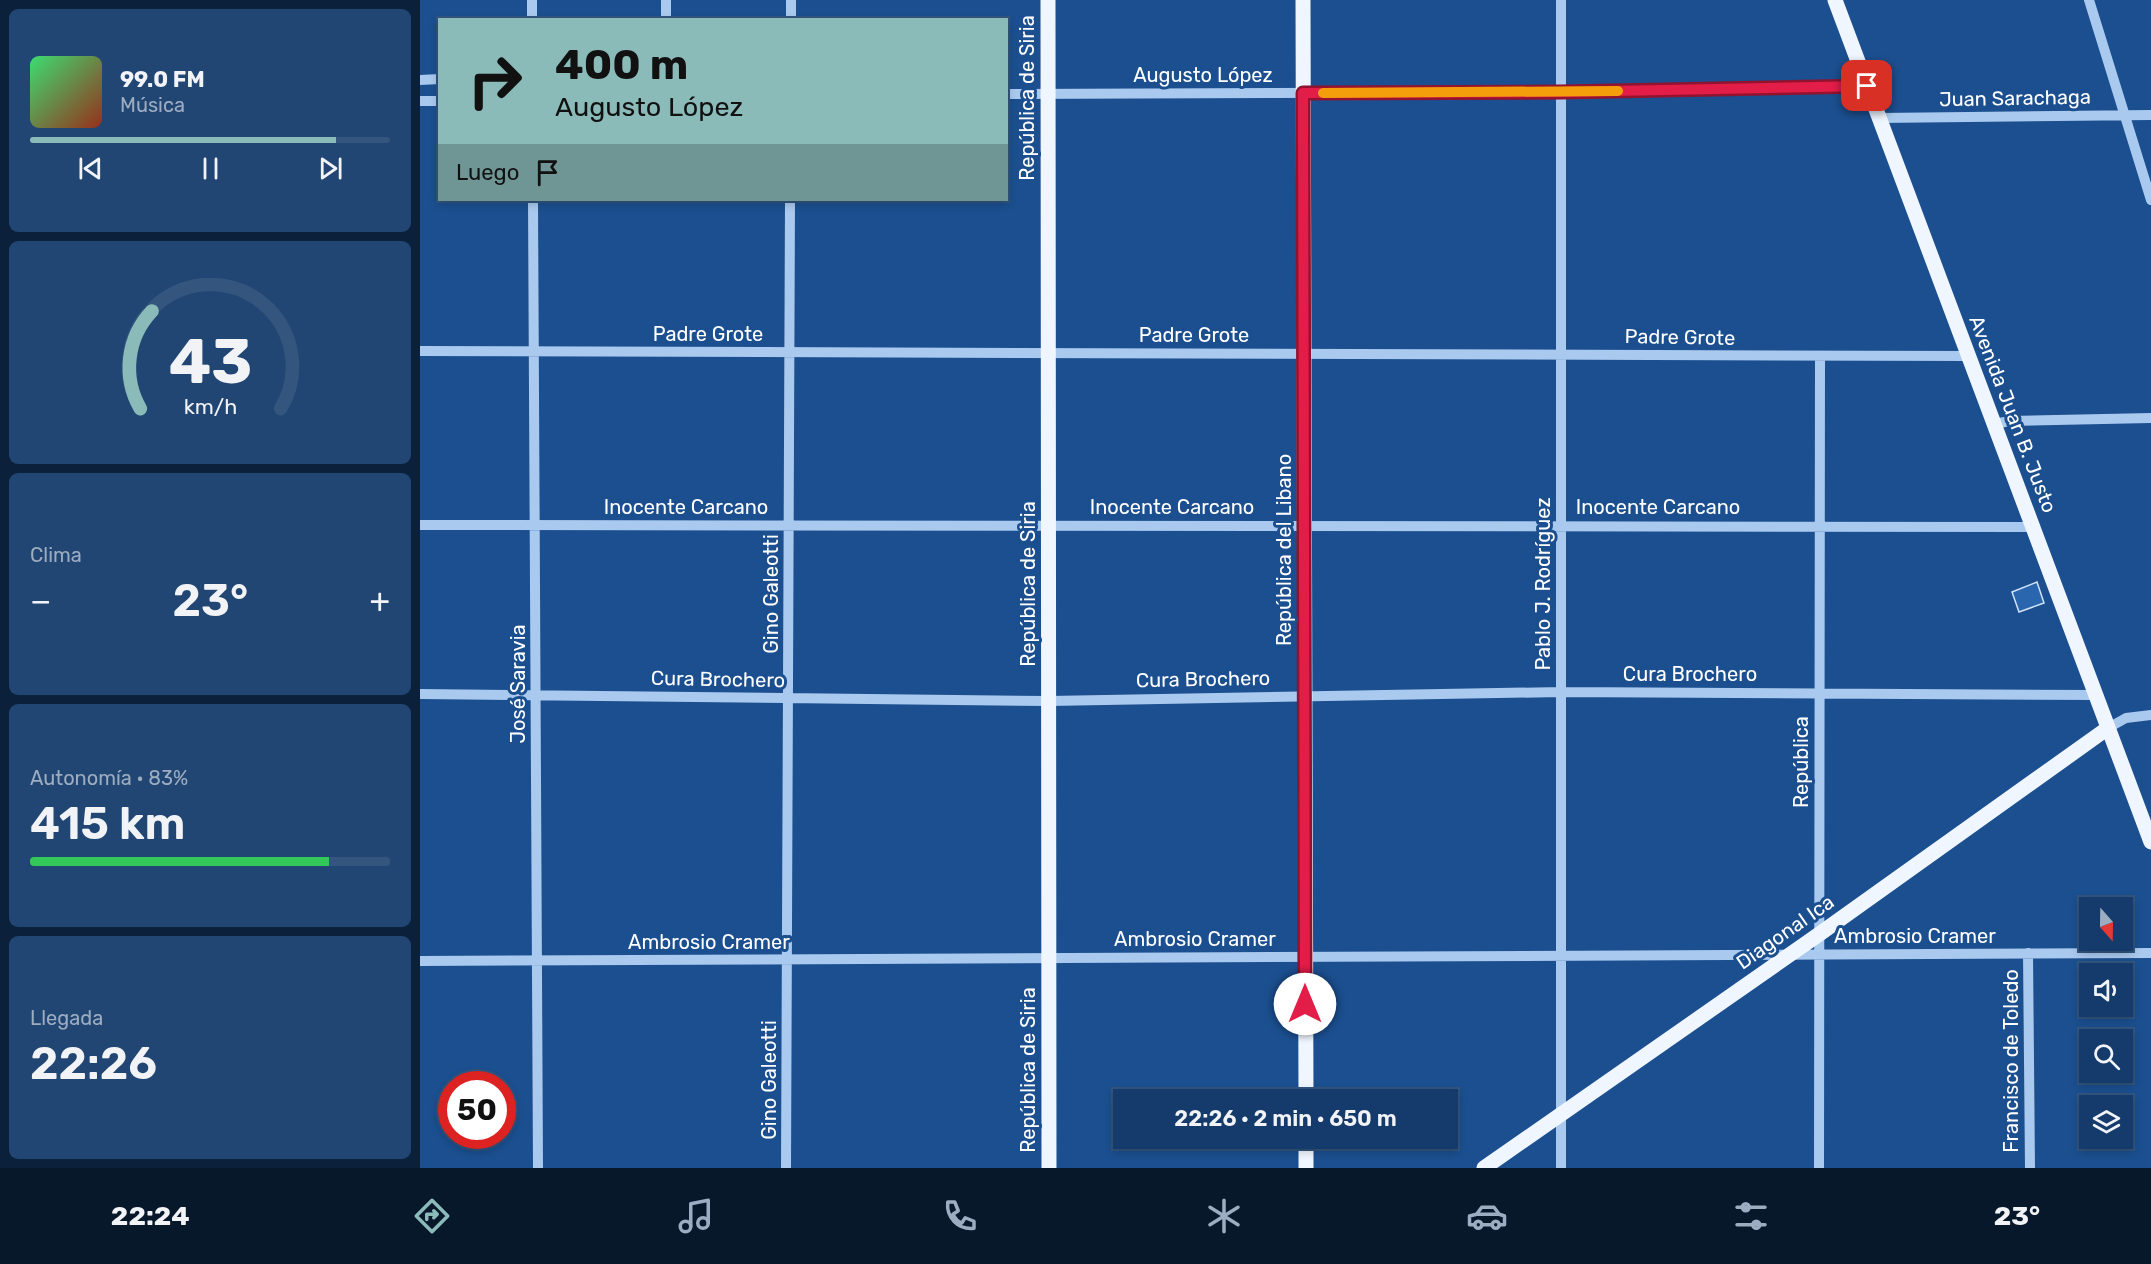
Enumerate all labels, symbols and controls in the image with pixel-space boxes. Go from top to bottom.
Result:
street label: República de Siria [1015,15,1039,181]
text: 400 m [555,40,688,90]
icon: right [456,42,534,120]
pin [1841,60,1892,111]
street label: Augusto López [1133,63,1273,87]
text: 99.0 FM [120,66,205,93]
icon: arrive [1850,69,1883,102]
street label: Juan Sarachaga [1939,85,2091,111]
text: Augusto López [555,91,743,123]
text: Música [120,93,185,117]
icon: previous [74,152,107,185]
icon: pause [194,152,227,185]
icon: next [314,152,347,185]
icon: arrive [531,156,564,189]
text: Luego [456,159,519,186]
street label: Avenida Juan B. Justo [1964,312,2062,516]
street label: Padre Grote [653,322,763,346]
street label: Padre Grote [1139,323,1249,347]
street label: Padre Grote [1625,324,1735,350]
text: 43 [168,325,252,399]
text: km/h [183,395,237,420]
street label: República del Libano [1272,454,1296,646]
street label: Inocente Carcano [604,495,768,519]
street label: Inocente Carcano [1090,495,1254,519]
street label: Inocente Carcano [1576,495,1740,519]
street label: Pablo J. Rodríguez [1531,497,1555,671]
street label: República de Siria [1016,501,1040,667]
street label: Gino Galeotti [759,534,783,654]
text: Clima [30,543,82,567]
text: 23° [173,574,248,627]
text: − [30,581,51,620]
text: + [369,581,390,620]
street label: José Saravia [506,624,530,744]
street label: Cura Brochero [1623,662,1757,686]
street label: Cura Brochero [651,666,785,692]
street label: Cura Brochero [1136,666,1270,692]
street label: República [1789,716,1813,808]
text: Autonomía · 83% [30,766,188,790]
text: 415 km [30,797,185,850]
street label: Diagonal Ica [1732,890,1838,974]
north arrow [2079,897,2133,951]
map controls [2079,897,2133,1149]
street label: Ambrosio Cramer [1834,924,1996,948]
street label: Ambrosio Cramer [1114,927,1276,951]
street label: Ambrosio Cramer [628,930,790,954]
button: sound [2079,963,2133,1017]
street label: Francisco de Toledo [1999,969,2023,1153]
position arrow [1273,972,1337,1036]
street label: República de Siria [1016,987,1040,1153]
text: Llegada [30,1006,103,1030]
street label: Gino Galeotti [757,1020,781,1140]
button: search [2079,1029,2133,1083]
text: 22:26 [30,1037,157,1090]
speed limit sign: 50 [438,1071,516,1149]
button: layers [2079,1095,2133,1149]
text: 22:26 · 2 min · 650 m [1174,1105,1397,1132]
icon: directions [411,1195,453,1237]
icon: music [675,1195,717,1237]
icon: phone [939,1195,981,1237]
icon: climate [1203,1195,1245,1237]
icon: car [1466,1195,1508,1237]
icon: filters [1730,1195,1772,1237]
text: 22:24 [111,1200,190,1232]
text: 23° [1994,1200,2040,1232]

